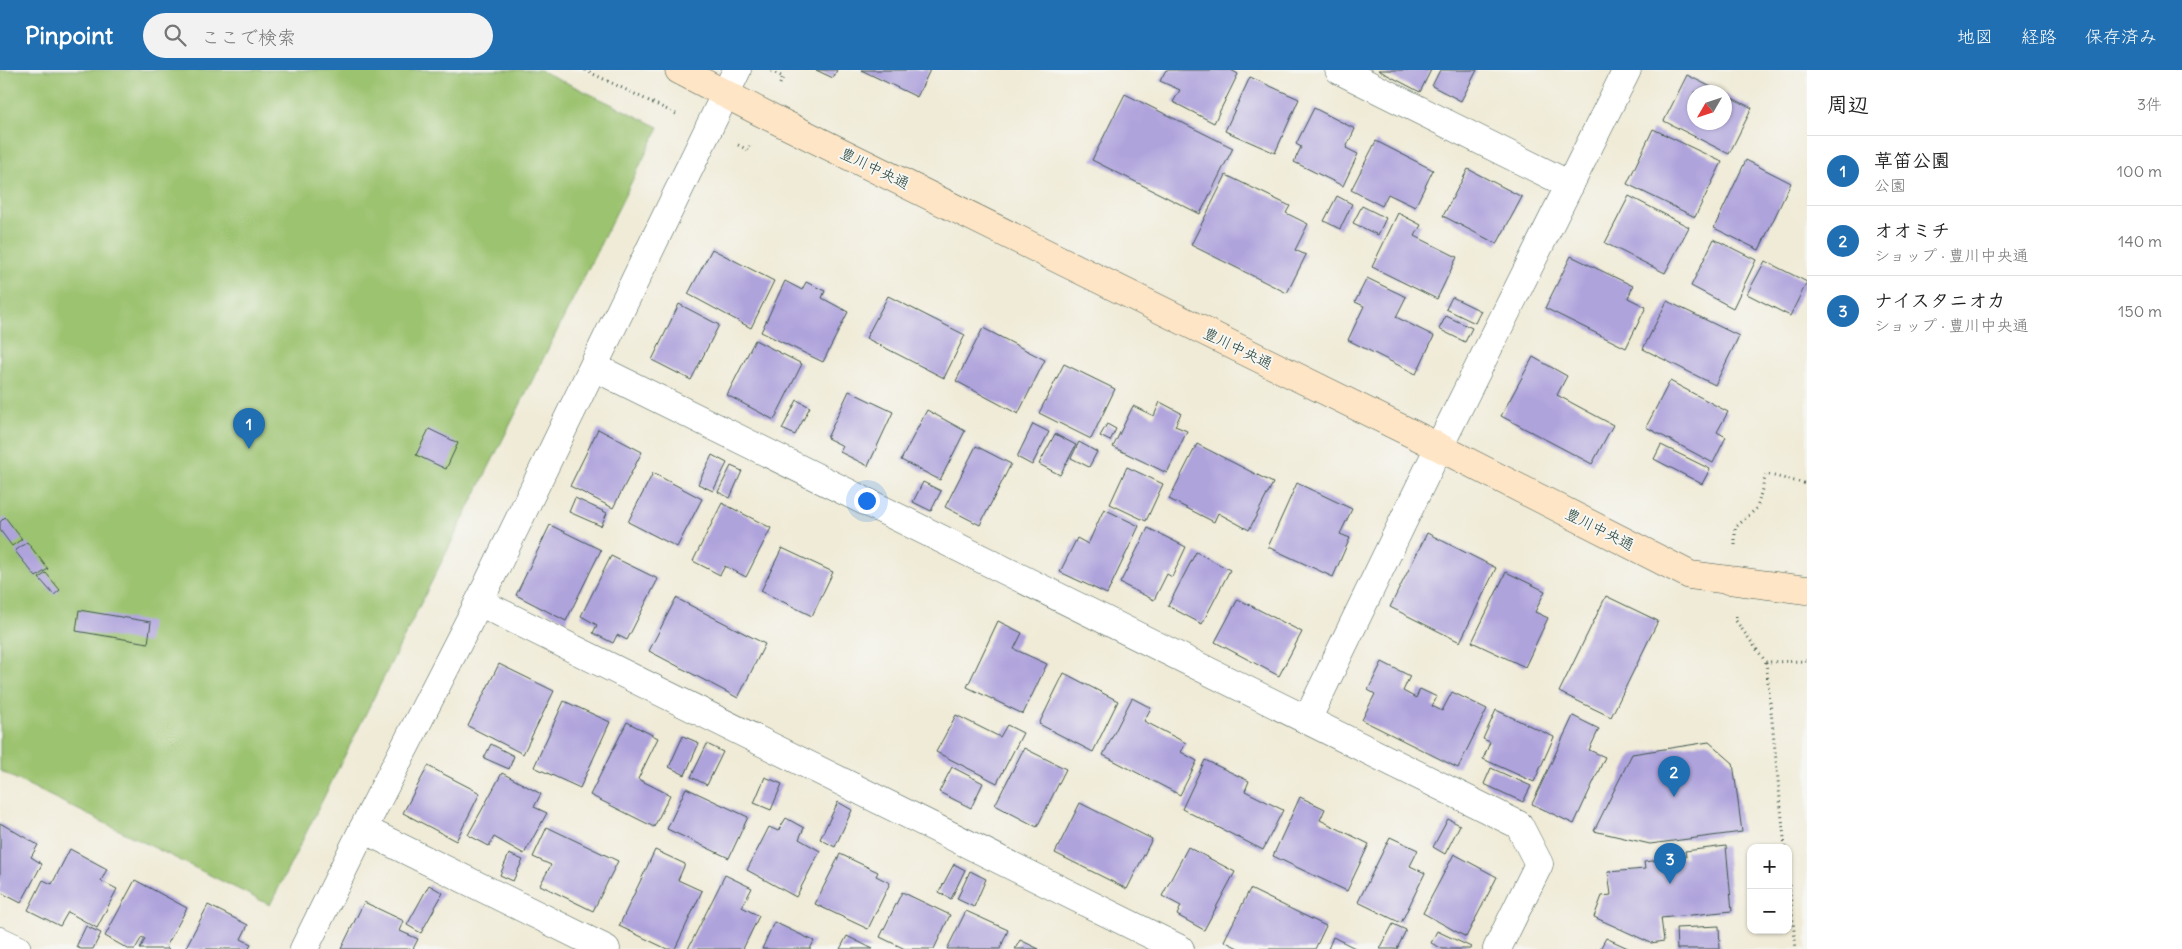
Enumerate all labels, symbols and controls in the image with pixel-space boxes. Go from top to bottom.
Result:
search box [143,13,493,58]
text: Pinpoint [25,20,113,50]
icon: search [161,21,189,49]
text: ここで検索 [201,25,296,49]
text: 地図 [1957,25,1993,48]
text: 経路 [2021,25,2057,48]
text: 保存済み [2085,25,2157,48]
north arrow [1687,85,1732,130]
text: 周辺 [1827,91,1869,118]
text: 3件 [2137,94,2162,114]
street label: 豊川中央通 [837,143,913,193]
text: 草笛公園 [1874,148,1950,172]
text: 1 [1840,161,1846,181]
text: 100 m [2117,161,2162,181]
text: 公園 [1874,175,1906,195]
text: オオミチ [1874,218,1950,242]
text: 2 [1839,231,1847,251]
text: 140 m [2118,231,2162,251]
text: ショップ · 豊川中央通 [1874,245,2029,265]
text: ナイスタニオカ [1874,288,2006,312]
text: 3 [1838,301,1848,321]
text: 150 m [2118,301,2162,321]
text: ショップ · 豊川中央通 [1874,315,2029,335]
street label: 豊川中央通 [1200,323,1276,373]
pin: 1 [233,408,265,449]
your location [854,488,880,514]
street label: 豊川中央通 [1562,504,1638,554]
pin: 2 [1658,756,1690,797]
pin: 3 [1654,843,1686,884]
map controls [1747,844,1792,934]
button: + [1747,844,1792,889]
button: − [1747,889,1792,934]

